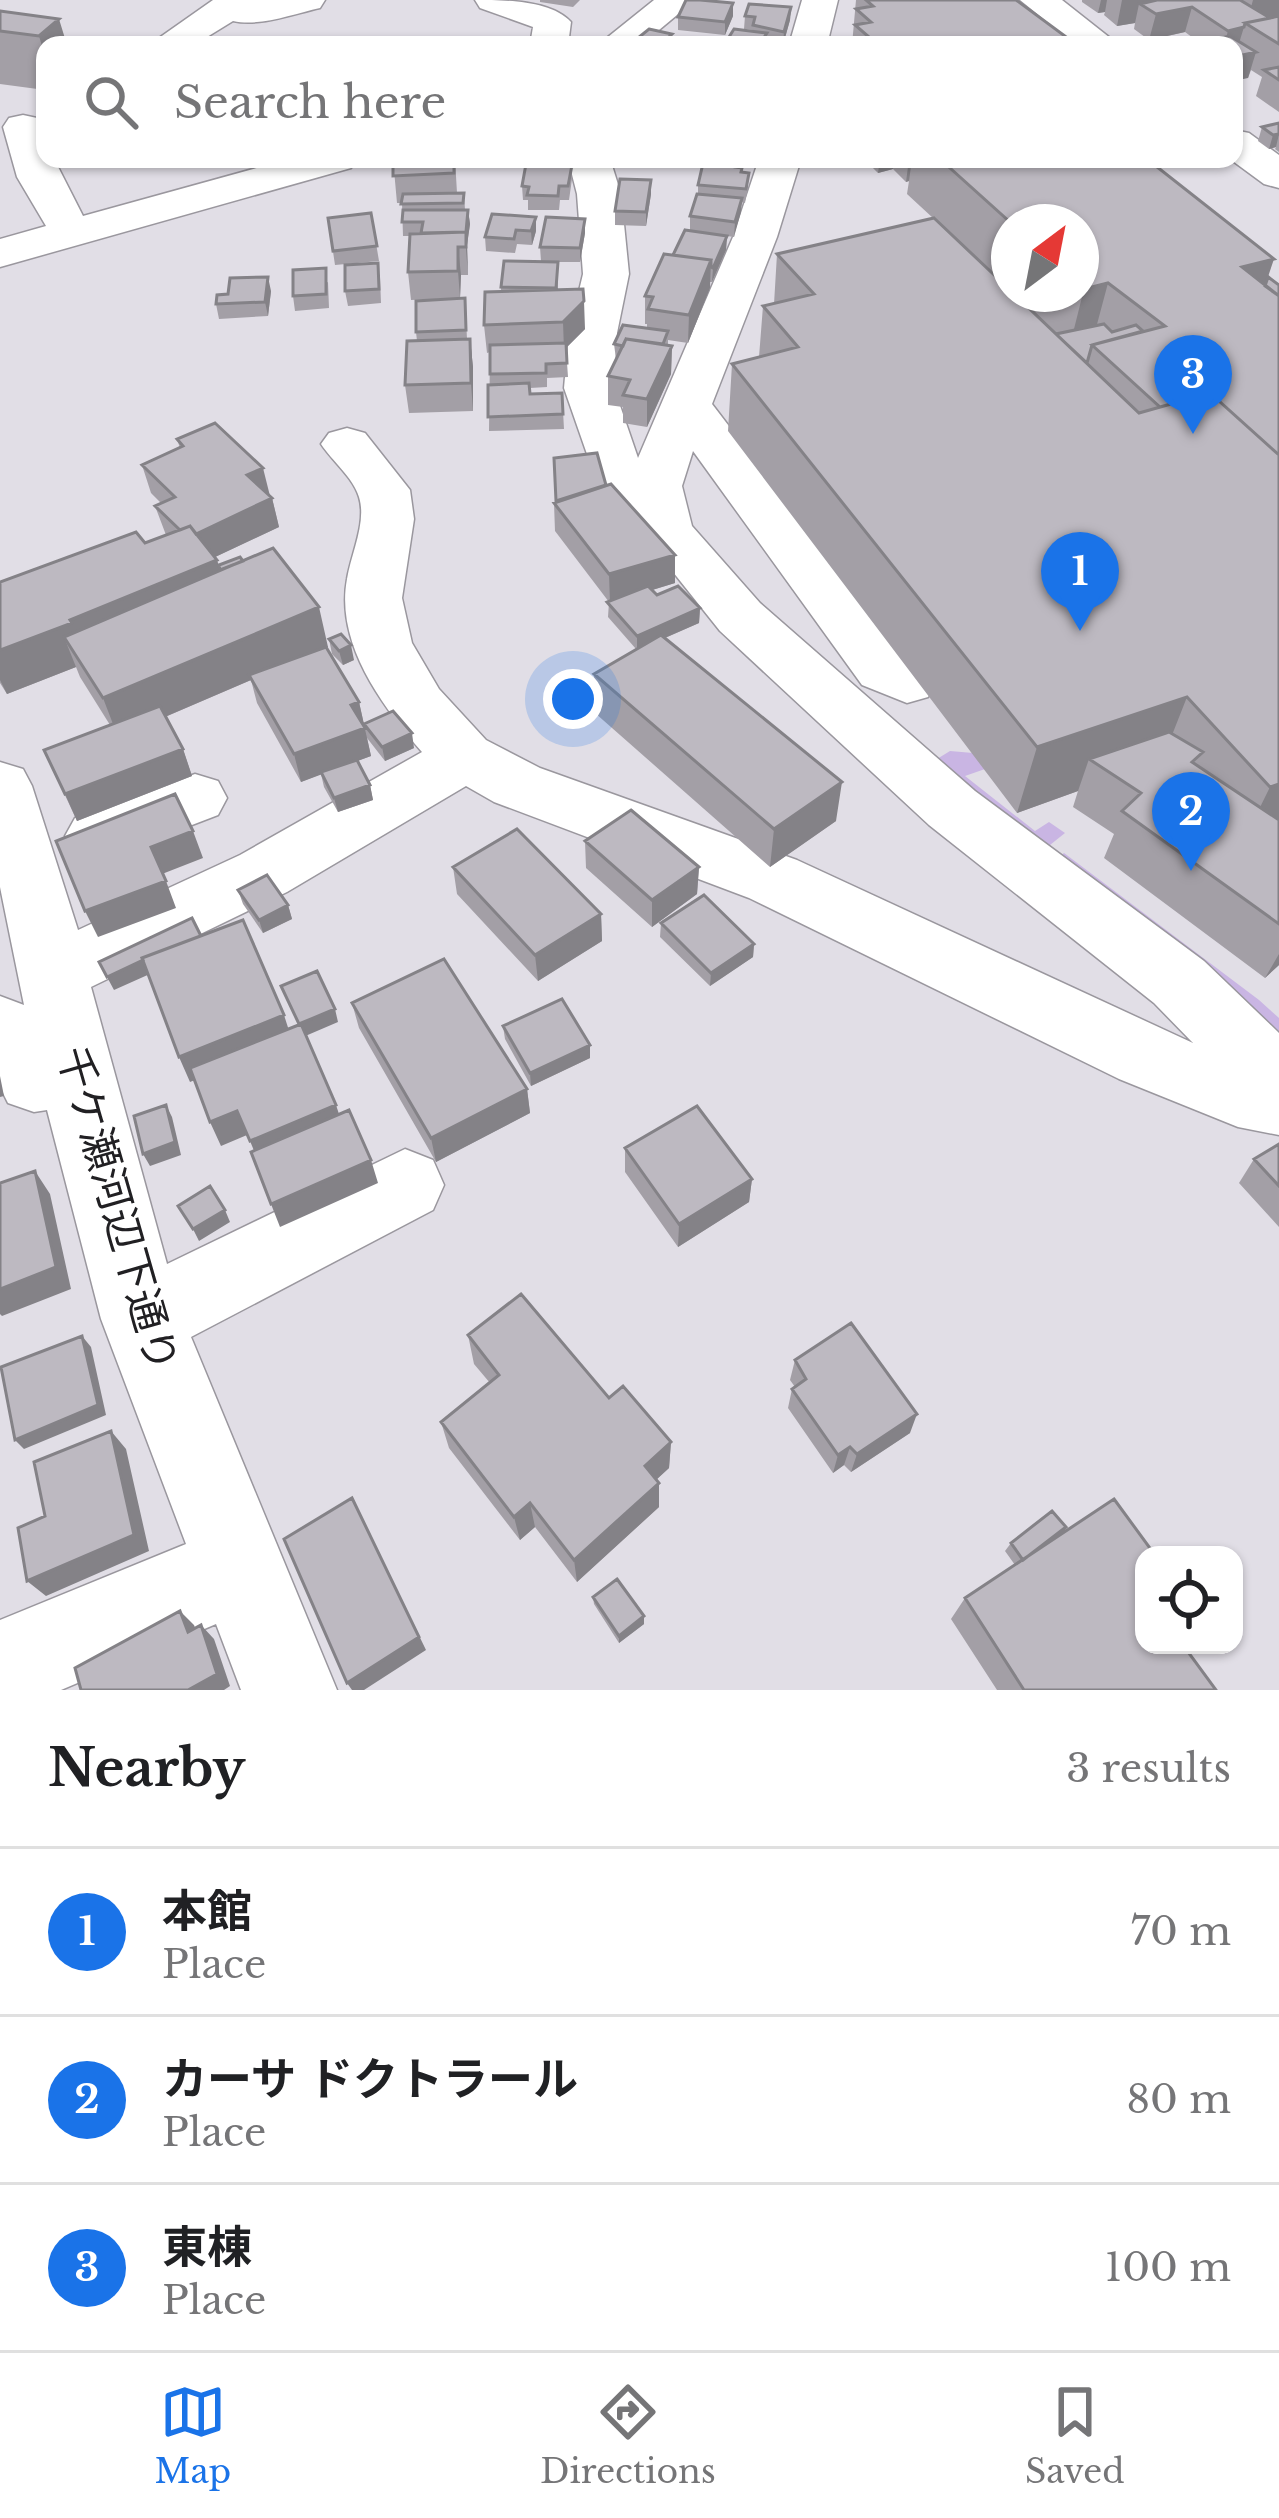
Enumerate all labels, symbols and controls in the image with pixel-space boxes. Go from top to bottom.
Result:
search box [36,36,1243,168]
icon: search [78,69,144,135]
text: Search here [174,74,446,130]
north arrow [991,204,1099,312]
pin: 3 [1154,335,1232,434]
pin: 1 [1041,532,1119,631]
your location [543,669,603,729]
pin: 2 [1152,772,1230,871]
street label: 千ケ瀬河辺下通り [47,1040,189,1378]
map controls [1135,1546,1243,1654]
button: locate [1135,1546,1243,1654]
text: Nearby [48,1737,245,1800]
text: 3 results [1066,1744,1231,1793]
text: 本館 [162,1883,252,1939]
text: 1 [78,1907,96,1956]
text: 70 m [1131,1907,1231,1956]
text: Place [162,1940,266,1989]
text: カーサ ドクトラール [162,2051,578,2107]
text: 2 [74,2075,100,2124]
text: 80 m [1126,2075,1231,2124]
text: Place [162,2108,266,2157]
text: 東棟 [162,2219,252,2275]
text: 3 [75,2243,99,2292]
text: 100 m [1105,2243,1231,2292]
text: Place [162,2276,266,2325]
tab: Map [155,2379,231,2492]
tab: Directions [540,2379,716,2492]
tab: Saved [1025,2379,1124,2492]

